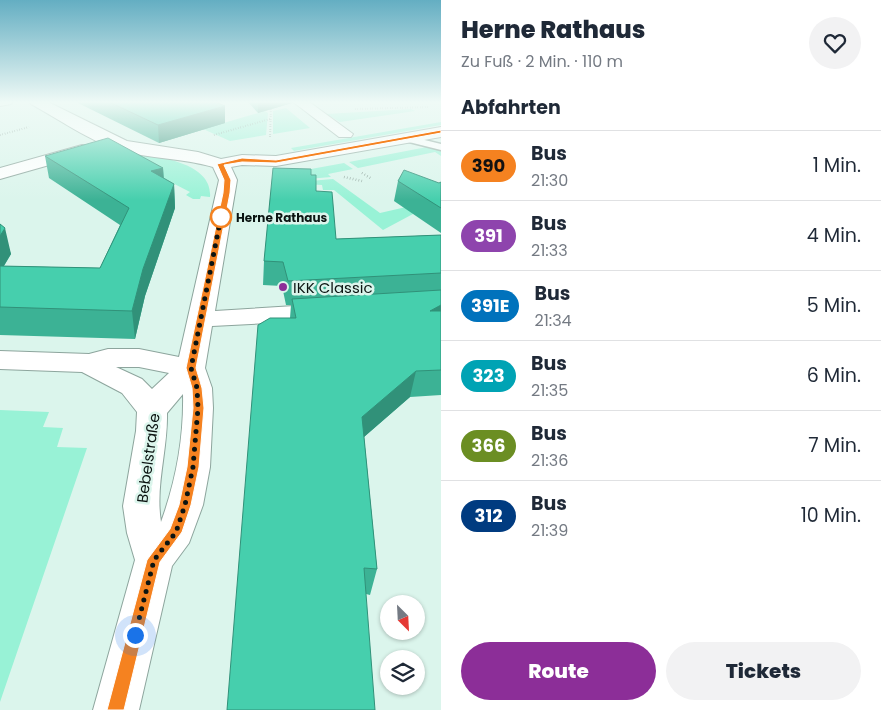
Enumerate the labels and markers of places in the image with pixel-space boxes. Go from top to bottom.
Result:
marker: Herne Rathaus [210,206,232,228]
place label: Herne Rathaus [236,209,327,226]
place label: IKK Classic [293,277,373,298]
marker: IKK Classic [277,281,289,293]

